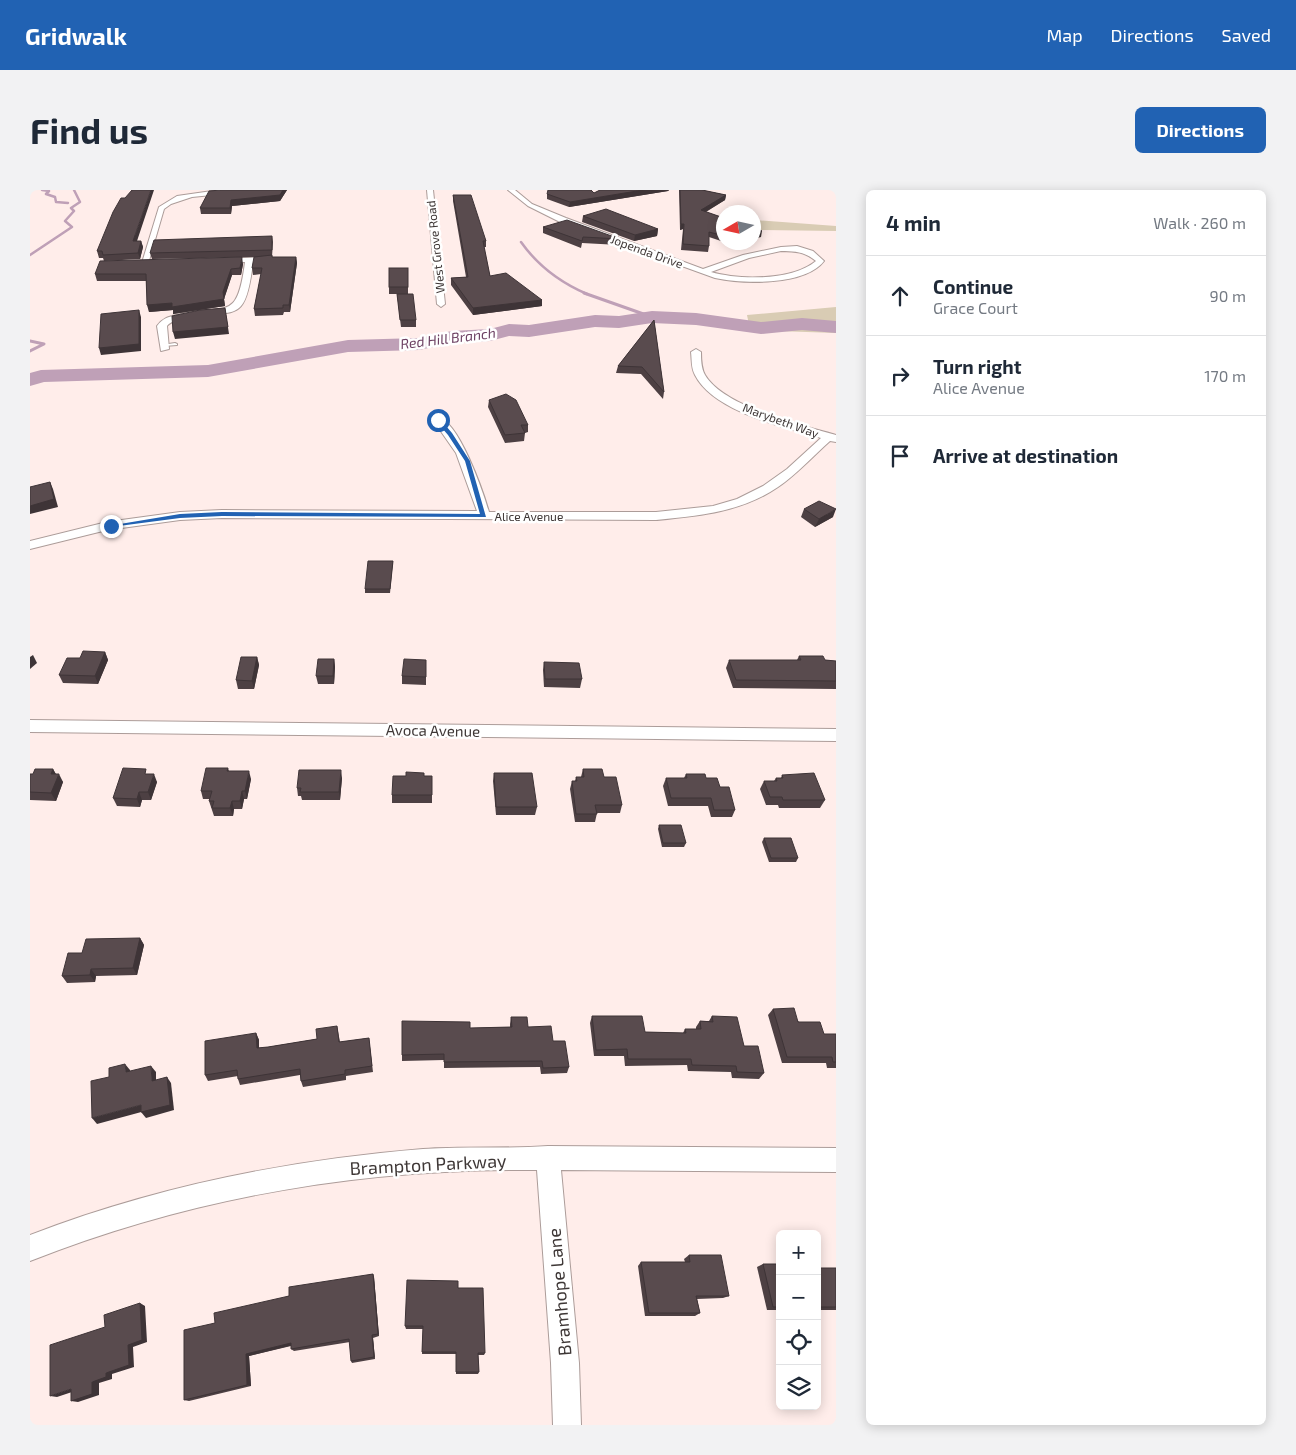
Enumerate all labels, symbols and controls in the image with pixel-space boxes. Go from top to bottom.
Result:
text: Gridwalk [25,21,127,50]
text: Map [1046,24,1083,46]
text: Directions [1111,24,1194,46]
text: Saved [1222,24,1271,46]
button: Directions [1135,107,1266,153]
text: Find us [30,109,148,151]
street label: West Grove Road [423,200,447,294]
north arrow [716,205,761,250]
text: 4 min [886,210,941,235]
text: Walk · 260 m [1153,213,1246,232]
street label: Jopenda Drive [609,231,685,271]
text: Continue [933,275,1013,298]
icon: ahead [886,282,914,310]
text: 90 m [1210,286,1246,305]
text: Grace Court [933,298,1018,317]
water label: Red Hill Branch [399,324,497,352]
text: Turn right [933,355,1021,378]
icon: right [886,362,914,390]
text: 170 m [1204,366,1246,385]
text: Alice Avenue [933,378,1025,397]
street label: Marybeth Way [741,400,821,440]
route start [427,409,450,432]
icon: arrive [886,442,914,470]
text: Arrive at destination [933,444,1118,467]
street label: Alice Avenue [495,509,563,523]
route end [100,515,123,538]
street label: Avoca Avenue [386,720,480,740]
street label: Brampton Parkway [349,1149,507,1179]
street label: Bramhope Lane [542,1227,576,1357]
map controls [776,1230,821,1410]
button: + [776,1230,821,1275]
button: − [776,1275,821,1320]
button: locate [776,1320,821,1365]
button: layers [776,1365,821,1410]

